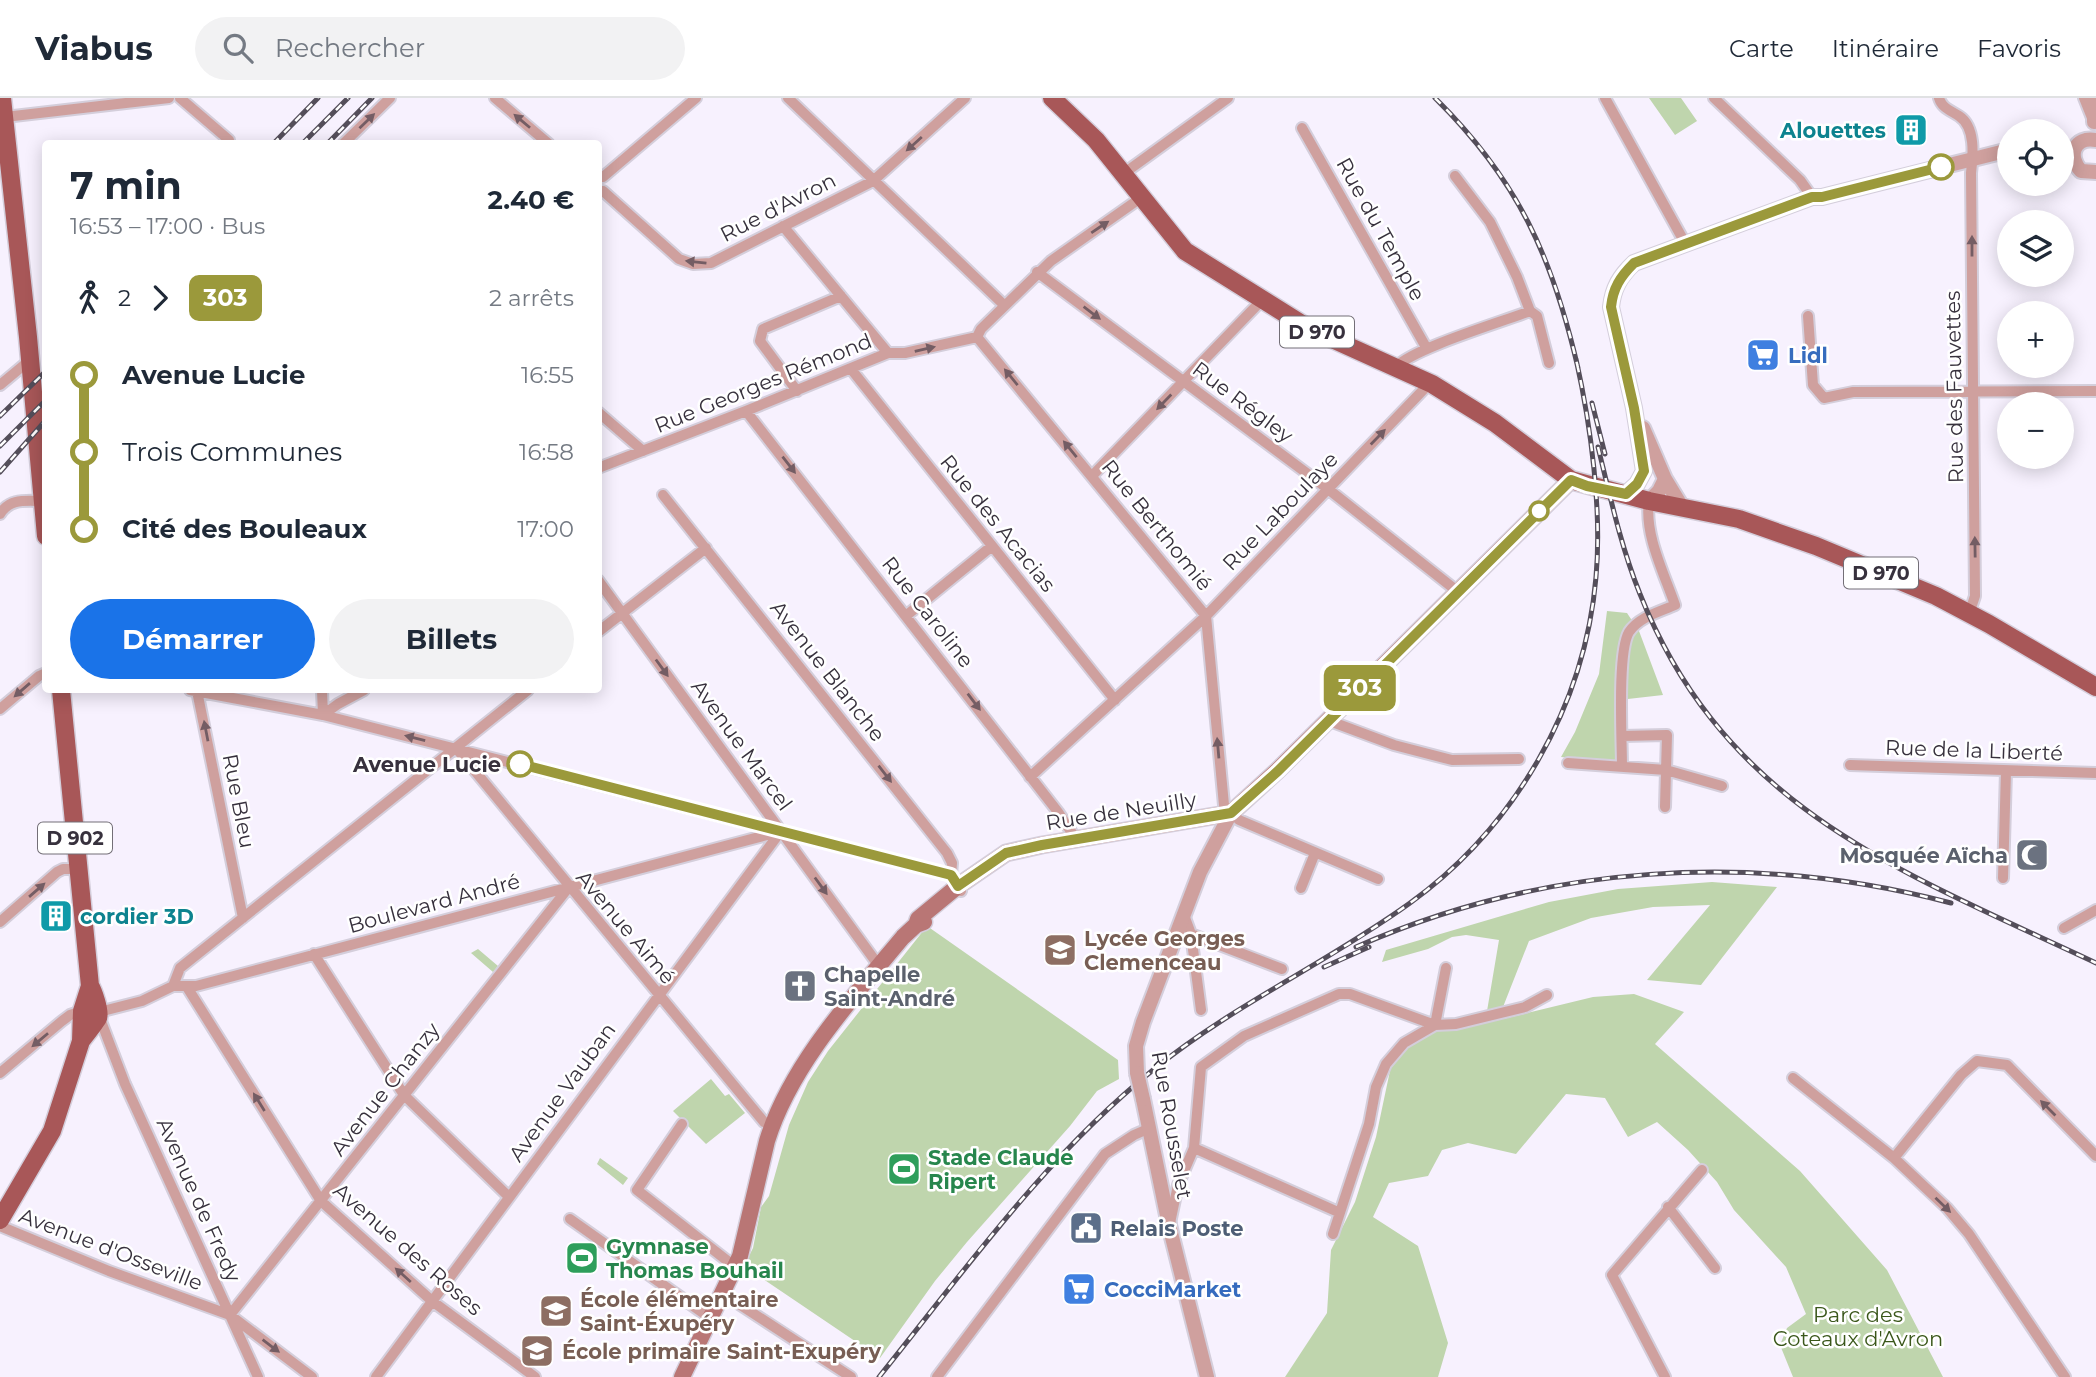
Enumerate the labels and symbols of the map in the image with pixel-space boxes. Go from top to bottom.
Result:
building icon: Alouettes [1892,111,1930,149]
one-way arrow [358,113,375,129]
one-way arrow [513,113,531,129]
place label: Alouettes [1779,118,1886,143]
one-way arrow [905,136,923,152]
street label: Rue du Temple [1331,153,1431,305]
unlabelled marker [1928,154,1954,180]
street label: Rue d'Avron [716,167,840,247]
one-way arrow [1091,220,1109,234]
one-way arrow [1966,235,1978,257]
one-way arrow [685,256,707,267]
street label: Rue des Fauvettes [1940,291,1968,483]
one-way arrow [1083,306,1101,320]
road number: D 970 [1280,316,1354,348]
street label: Rue Georges Rémond [651,328,875,438]
supermarket icon: Lidl [1744,336,1782,374]
one-way arrow [914,343,936,354]
place label: Lidl [1788,343,1828,368]
street label: Rue Régley [1188,356,1299,448]
one-way arrow [1004,369,1019,386]
one-way arrow [1157,393,1173,410]
one-way arrow [1369,429,1385,446]
one-way arrow [1063,441,1078,458]
street label: Rue Laboulaye [1217,447,1343,575]
street label: Rue des Acacias [935,449,1061,597]
street label: Rue Berthomié [1097,454,1217,596]
one-way arrow [781,455,796,473]
unlabelled marker [1529,501,1549,521]
one-way arrow [1969,536,1980,558]
street label: Rue Caroline [877,551,979,673]
road number: D 970 [1844,558,1918,588]
street label: Avenue Blanche [765,596,891,746]
one-way arrow [655,659,670,677]
line badge: 303 [1320,665,1400,711]
street label: Avenue Marcel [686,675,798,815]
one-way arrow [13,682,31,698]
one-way arrow [966,693,980,711]
one-way arrow [200,720,211,742]
one-way arrow [404,732,426,743]
street label: Rue de la Liberté [1885,734,2063,766]
one-way arrow [1212,737,1223,759]
marker: Avenue Lucie [507,751,533,777]
street label: Rue Bleu [218,752,260,850]
place label: Avenue Lucie [352,752,501,777]
one-way arrow [877,765,892,783]
street label: Rue de Neuilly [1044,787,1199,835]
road number: D 902 [38,822,112,853]
mosque icon: Mosquée Aïcha [2013,836,2051,874]
place label: Mosquée Aïcha [1839,843,2008,868]
street label: Avenue Aimé [571,865,681,989]
street label: Boulevard André [345,868,523,938]
one-way arrow [814,877,828,895]
one-way arrow [28,882,46,898]
building icon: cordier 3D [37,897,75,935]
place label: cordier 3D [80,904,194,929]
place label: Lycée Georges Clemenceau [1084,926,1245,975]
school or university icon: Lycée Georges Clemenceau [1041,931,1079,969]
place label: Chapelle Saint-André [824,962,955,1011]
church icon: Chapelle Saint-André [781,967,819,1005]
street label: Avenue Chanzy [325,1017,445,1161]
street label: Avenue Vauban [503,1018,621,1166]
one-way arrow [31,1032,48,1047]
street label: Rue Rousselet [1147,1049,1197,1201]
one-way arrow [253,1093,266,1112]
one-way arrow [2040,1100,2057,1116]
street label: Avenue de Fredy [152,1114,247,1286]
place label: Stade Claude Ripert [928,1145,1074,1194]
sports icon: Stade Claude Ripert [885,1150,923,1188]
street label: Avenue des Roses [328,1178,488,1320]
one-way arrow [1934,1196,1951,1212]
street label: Avenue d'Osseville [16,1202,206,1296]
public building icon: Relais Poste [1067,1209,1105,1247]
place label: Relais Poste [1110,1216,1243,1241]
place label: Gymnase Thomas Bouhail [606,1234,784,1283]
sports icon: Gymnase Thomas Bouhail [563,1239,601,1277]
one-way arrow [394,1267,412,1283]
supermarket icon: CocciMarket [1060,1270,1098,1308]
place label: CocciMarket [1104,1277,1241,1302]
place label: École élémentaire Saint-Éxupéry [580,1287,778,1336]
school or university icon: École élémentaire Saint-Éxupéry [537,1292,575,1330]
park label: Parc des Coteaux d'Avron [1773,1302,1943,1351]
school or university icon: École primaire Saint-Exupéry [518,1332,556,1370]
one-way arrow [262,1338,280,1352]
place label: École primaire Saint-Exupéry [562,1339,881,1364]

